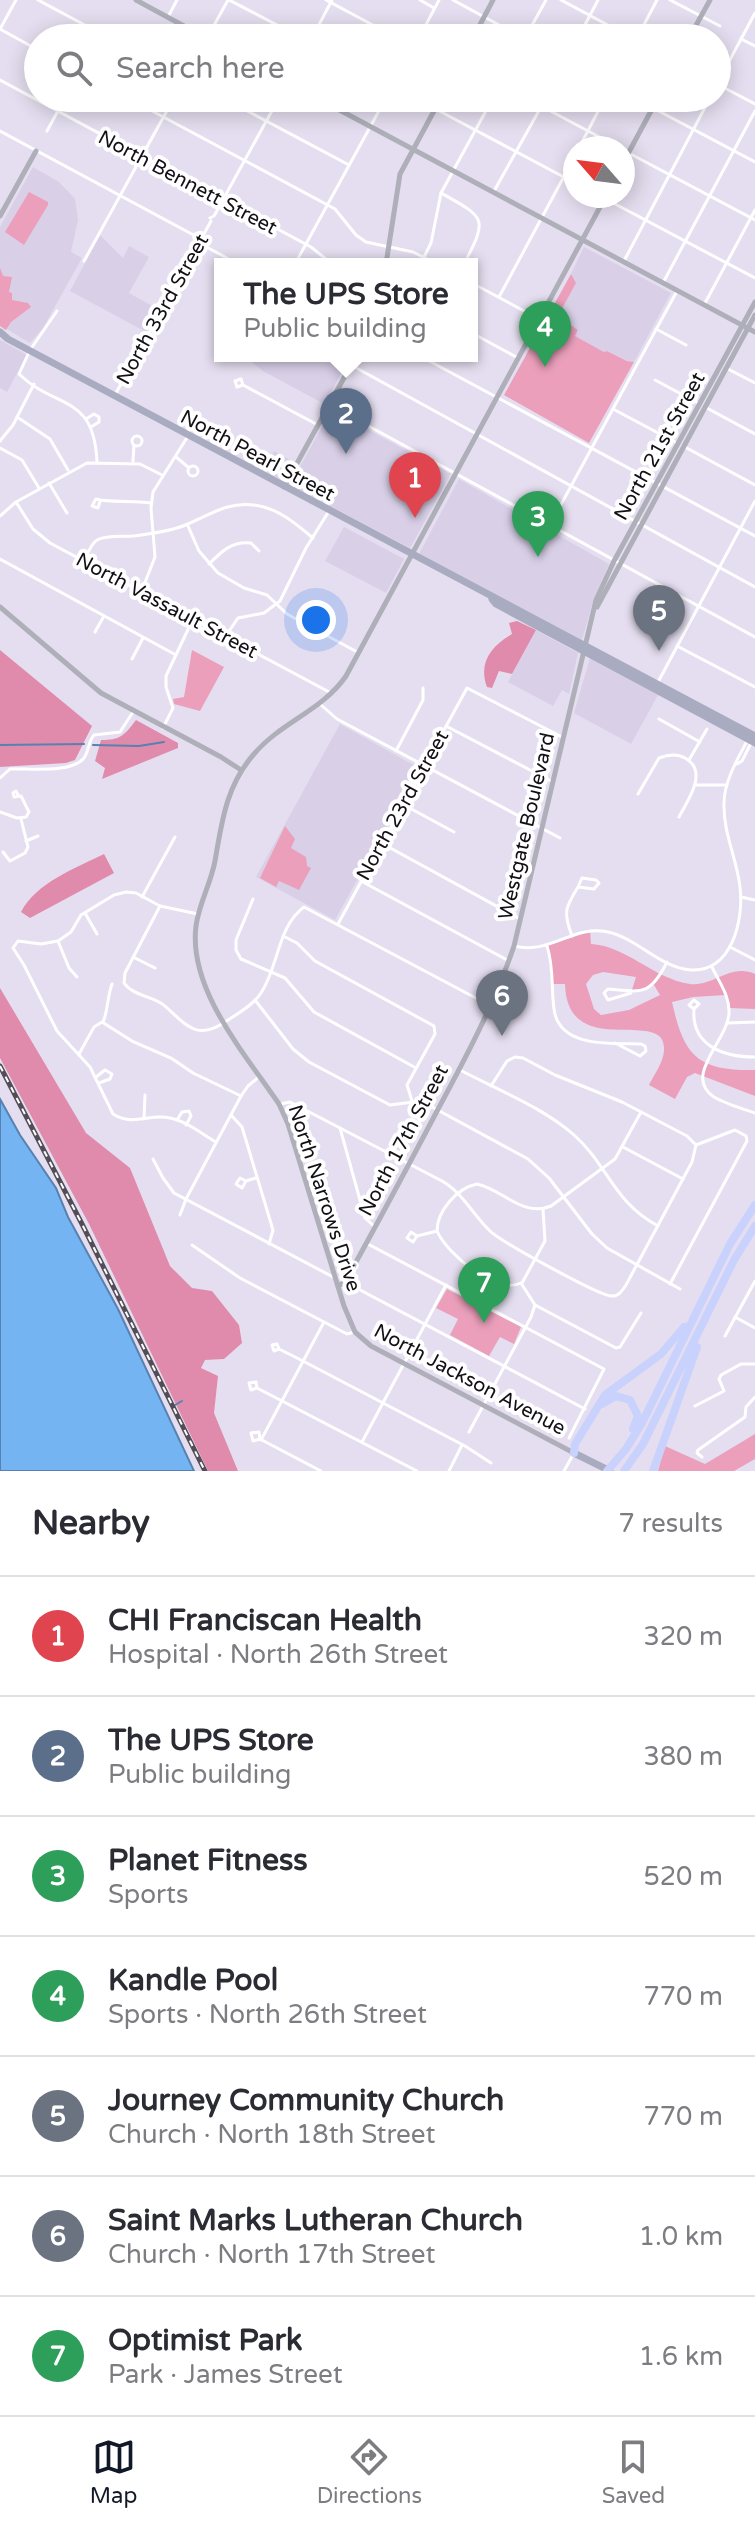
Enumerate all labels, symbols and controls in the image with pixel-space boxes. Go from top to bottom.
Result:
search box [24,24,731,112]
icon: search [52,46,96,90]
text: Search here [116,50,285,87]
street label: North Bennett Street [94,126,281,240]
north arrow [563,136,635,208]
street label: North 33rd Street [112,230,214,389]
popup [214,258,478,362]
text: The UPS Store [243,276,449,313]
pin: 4 [519,301,571,367]
text: Public building [243,313,427,344]
street label: North 21st Street [609,368,711,525]
pin: 2 [320,388,372,454]
street label: North Pearl Street [176,405,339,507]
pin: 1 [389,452,441,518]
pin: 3 [512,491,564,557]
street label: North Vassault Street [72,548,262,664]
pin: 5 [633,585,685,651]
your location [296,600,336,640]
street label: North 23rd Street [352,726,454,885]
street label: Westgate Boulevard [494,730,560,922]
pin: 6 [476,970,528,1036]
street label: North 17th Street [354,1060,454,1220]
street label: North Narrows Drive [283,1102,366,1295]
pin: 7 [458,1257,510,1323]
street label: North Jackson Avenue [370,1319,569,1441]
text: Nearby [32,1503,150,1544]
text: 7 results [618,1508,723,1539]
text: CHI Franciscan Health [108,1602,422,1639]
text: 1 [50,1621,66,1652]
text: 320 m [643,1621,723,1652]
text: Hospital · North 26th Street [108,1639,448,1670]
text: The UPS Store [108,1722,314,1759]
text: 2 [50,1741,66,1772]
text: 380 m [643,1741,723,1772]
text: Public building [108,1759,291,1790]
text: Planet Fitness [108,1842,308,1879]
text: 3 [50,1861,66,1892]
text: 520 m [643,1861,723,1892]
text: Sports [108,1879,188,1910]
text: Kandle Pool [108,1962,278,1999]
text: 4 [50,1981,66,2012]
text: 770 m [643,1981,723,2012]
text: Sports · North 26th Street [108,1999,427,2030]
text: Journey Community Church [108,2082,504,2119]
text: 5 [50,2101,66,2132]
text: 770 m [643,2101,723,2132]
text: Church · North 18th Street [108,2119,435,2150]
text: Saint Marks Lutheran Church [108,2202,523,2239]
text: 6 [50,2221,66,2252]
text: 1.0 km [639,2221,723,2252]
text: Church · North 17th Street [108,2239,435,2270]
text: Optimist Park [108,2322,302,2359]
text: 7 [50,2341,66,2372]
text: 1.6 km [639,2341,723,2372]
text: Park · James Street [108,2359,343,2390]
tab: Map [90,2435,137,2509]
tab: Directions [317,2435,422,2509]
tab: Saved [602,2435,665,2509]

